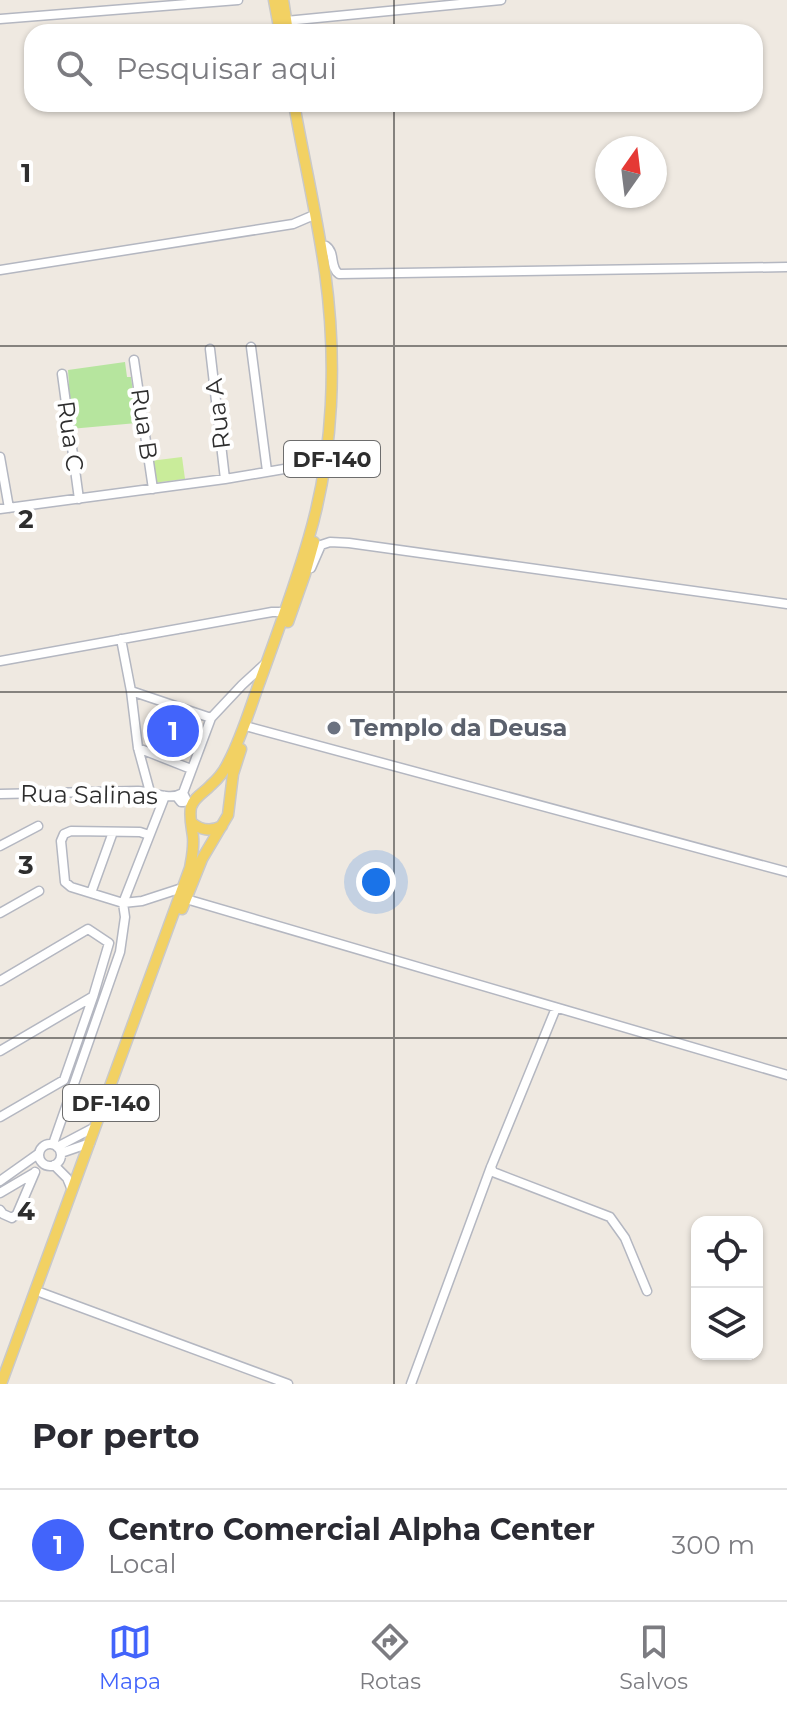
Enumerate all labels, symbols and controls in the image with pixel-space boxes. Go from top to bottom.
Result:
search box [24,24,763,112]
icon: search [52,46,96,90]
text: Pesquisar aqui [116,50,337,87]
north arrow [595,136,667,208]
text: 1 [21,157,31,189]
street label: Rua A [199,376,236,451]
street label: Rua B [125,386,164,462]
street label: Rua C [51,399,90,473]
road number: DF-140 [284,441,380,477]
text: 2 [18,503,34,535]
pin: 1 [147,701,199,761]
place label: Templo da Deusa [350,713,567,742]
marker: Templo da Deusa [325,719,343,737]
street label: Rua Salinas [20,779,158,810]
text: 3 [17,849,34,881]
your location [356,862,396,902]
road number: DF-140 [63,1085,159,1121]
text: 4 [17,1195,35,1227]
map controls [691,1216,763,1360]
button: locate [691,1216,763,1288]
button: layers [691,1288,763,1360]
text: Por perto [32,1415,200,1457]
text: Centro Comercial Alpha Center [108,1511,595,1548]
text: 1 [53,1529,63,1561]
text: 300 m [672,1529,755,1561]
text: Local [108,1548,176,1580]
tab: Mapa [99,1620,161,1695]
tab: Rotas [359,1620,421,1695]
tab: Salvos [619,1620,688,1695]

